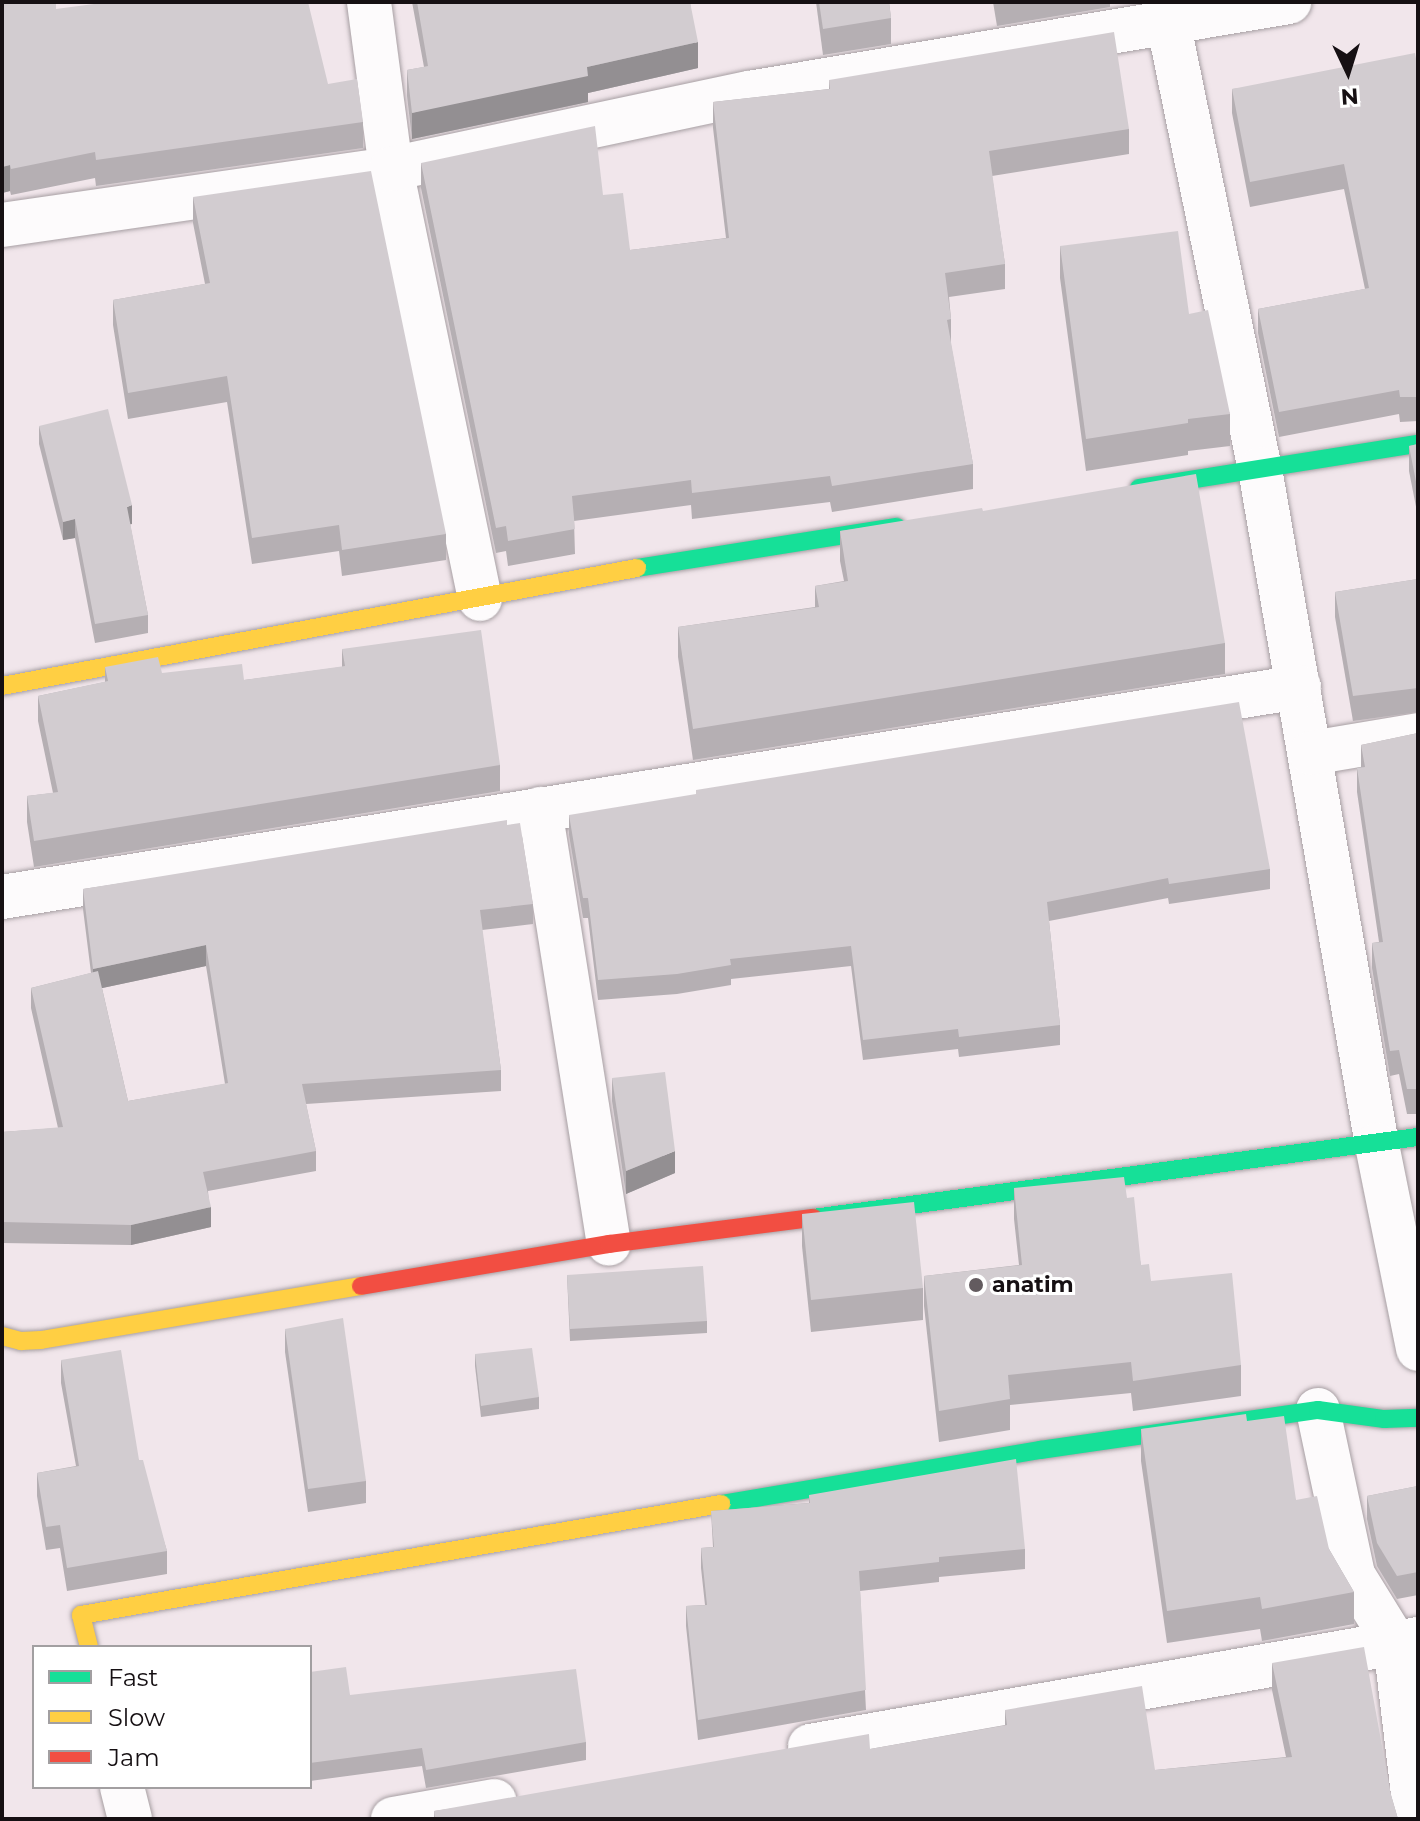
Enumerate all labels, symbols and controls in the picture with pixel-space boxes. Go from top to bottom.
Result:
north arrow [1308,32,1388,112]
text: N [1340,82,1360,111]
place label: anatim [992,1272,1074,1298]
marker: anatim [967,1276,985,1294]
legend [32,1645,312,1789]
text: Fast [108,1663,158,1692]
text: Slow [108,1703,165,1732]
text: Jam [108,1743,160,1772]

